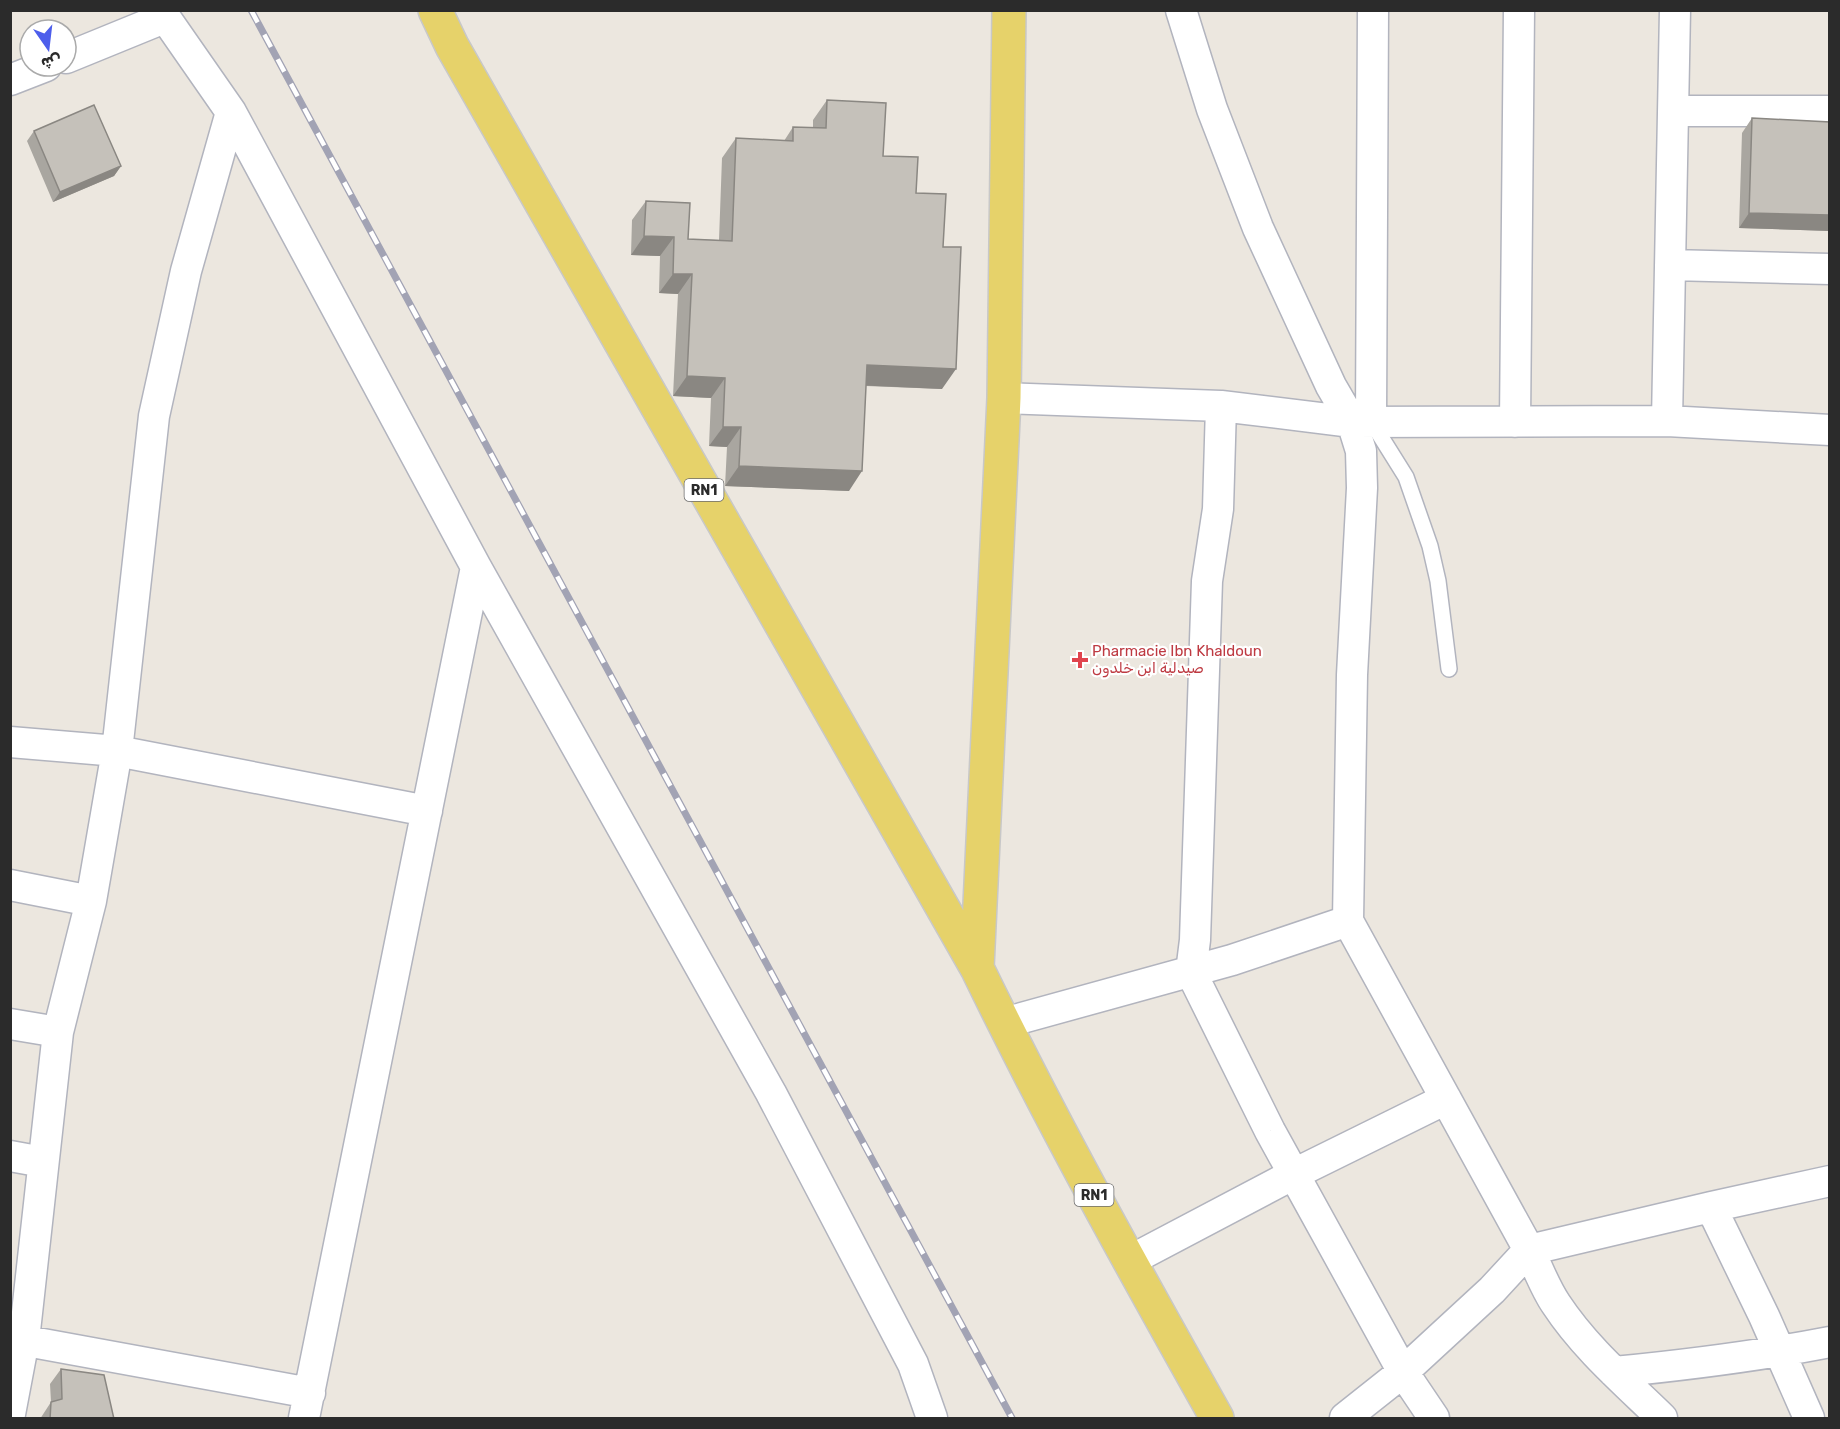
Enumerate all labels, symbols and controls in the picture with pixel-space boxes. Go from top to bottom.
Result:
north arrow [18,18,78,78]
text: ش [39,50,64,74]
road number: RN1 [684,479,724,501]
place label: Pharmacie Ibn Khaldoun صيدلية ابن خلدون [1092,642,1262,678]
marker: Pharmacie Ibn Khaldoun صيدلية ابن خلدون [1073,653,1087,667]
road number: RN1 [1074,1184,1114,1206]

